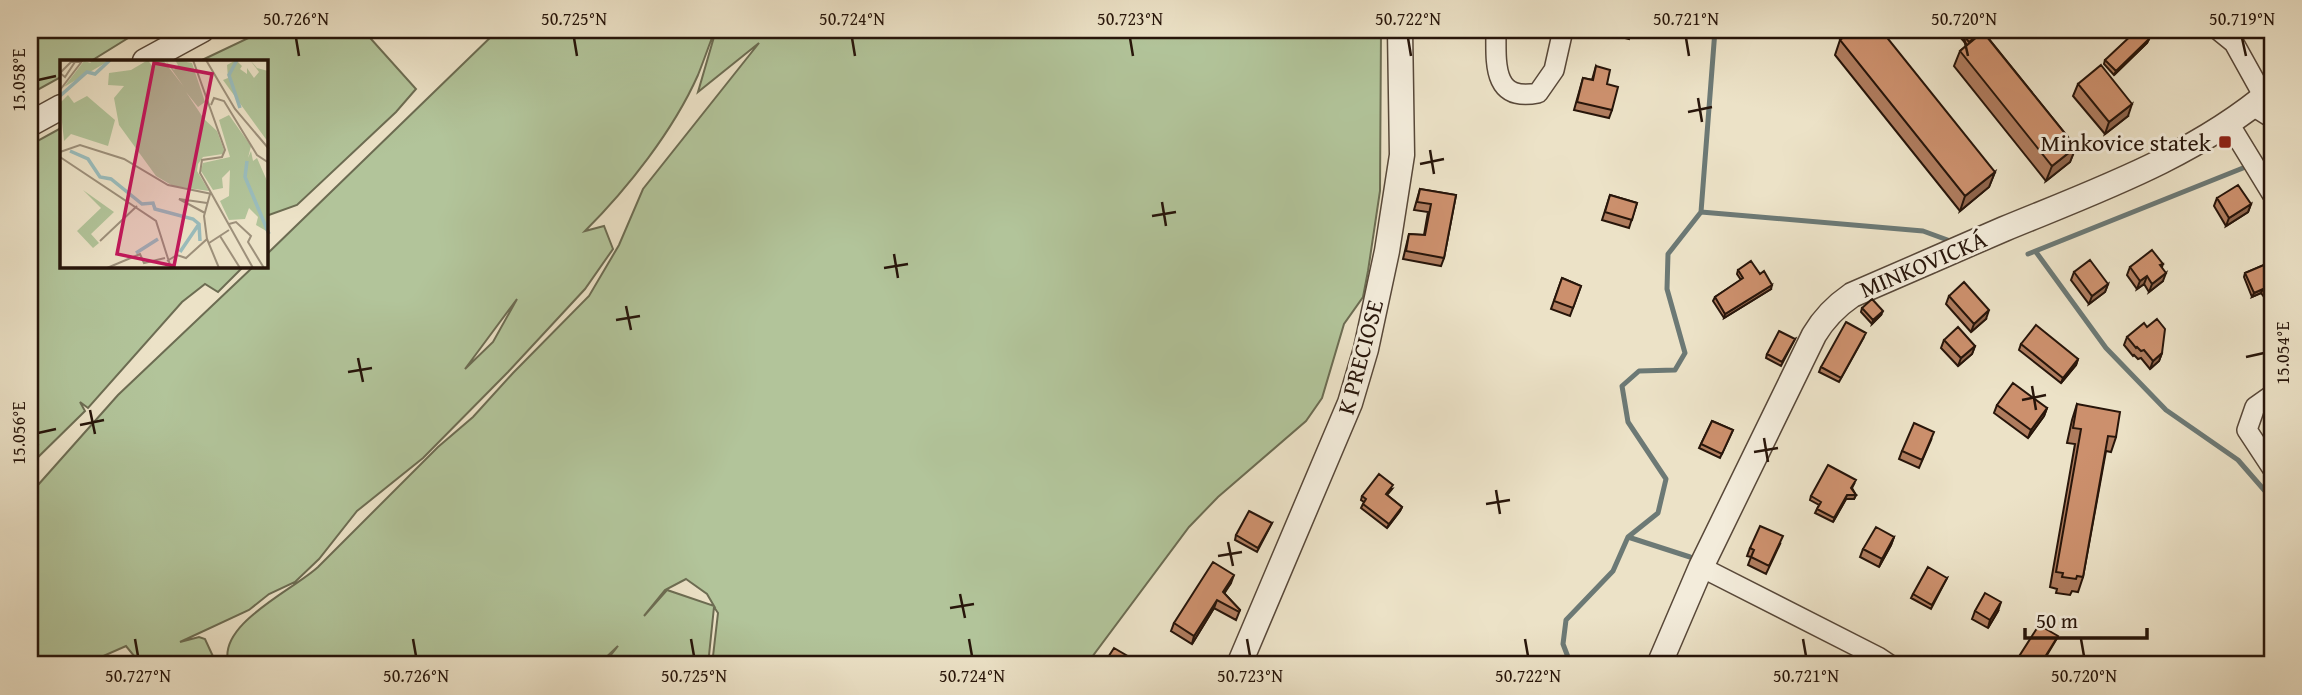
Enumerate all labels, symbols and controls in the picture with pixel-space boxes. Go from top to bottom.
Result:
text: 50.726°N [263,5,329,32]
text: 50.725°N [541,5,607,32]
text: 50.724°N [819,5,885,32]
text: 50.723°N [1097,5,1163,32]
text: 50.722°N [1375,5,1441,32]
text: 50.721°N [1653,5,1719,32]
text: 50.720°N [1931,5,1997,32]
text: 50.719°N [2209,5,2275,32]
text: 15.058°E [5,48,32,112]
inset map [60,60,268,268]
place label: Minkovice statek [2040,125,2212,160]
marker: Minkovice statek [2217,134,2233,150]
street label: MINKOVICKÁ [1854,221,1992,306]
street label: K PRECIOSE [1328,296,1392,418]
text: 15.054°E [2269,321,2296,385]
text: 15.056°E [5,401,32,465]
scale bar [2025,597,2148,641]
text: 50 m [2036,605,2078,636]
text: 50.727°N [105,662,171,689]
text: 50.726°N [383,662,449,689]
text: 50.725°N [661,662,727,689]
text: 50.724°N [939,662,1005,689]
text: 50.723°N [1217,662,1283,689]
text: 50.722°N [1495,662,1561,689]
text: 50.721°N [1773,662,1839,689]
text: 50.720°N [2051,662,2117,689]

